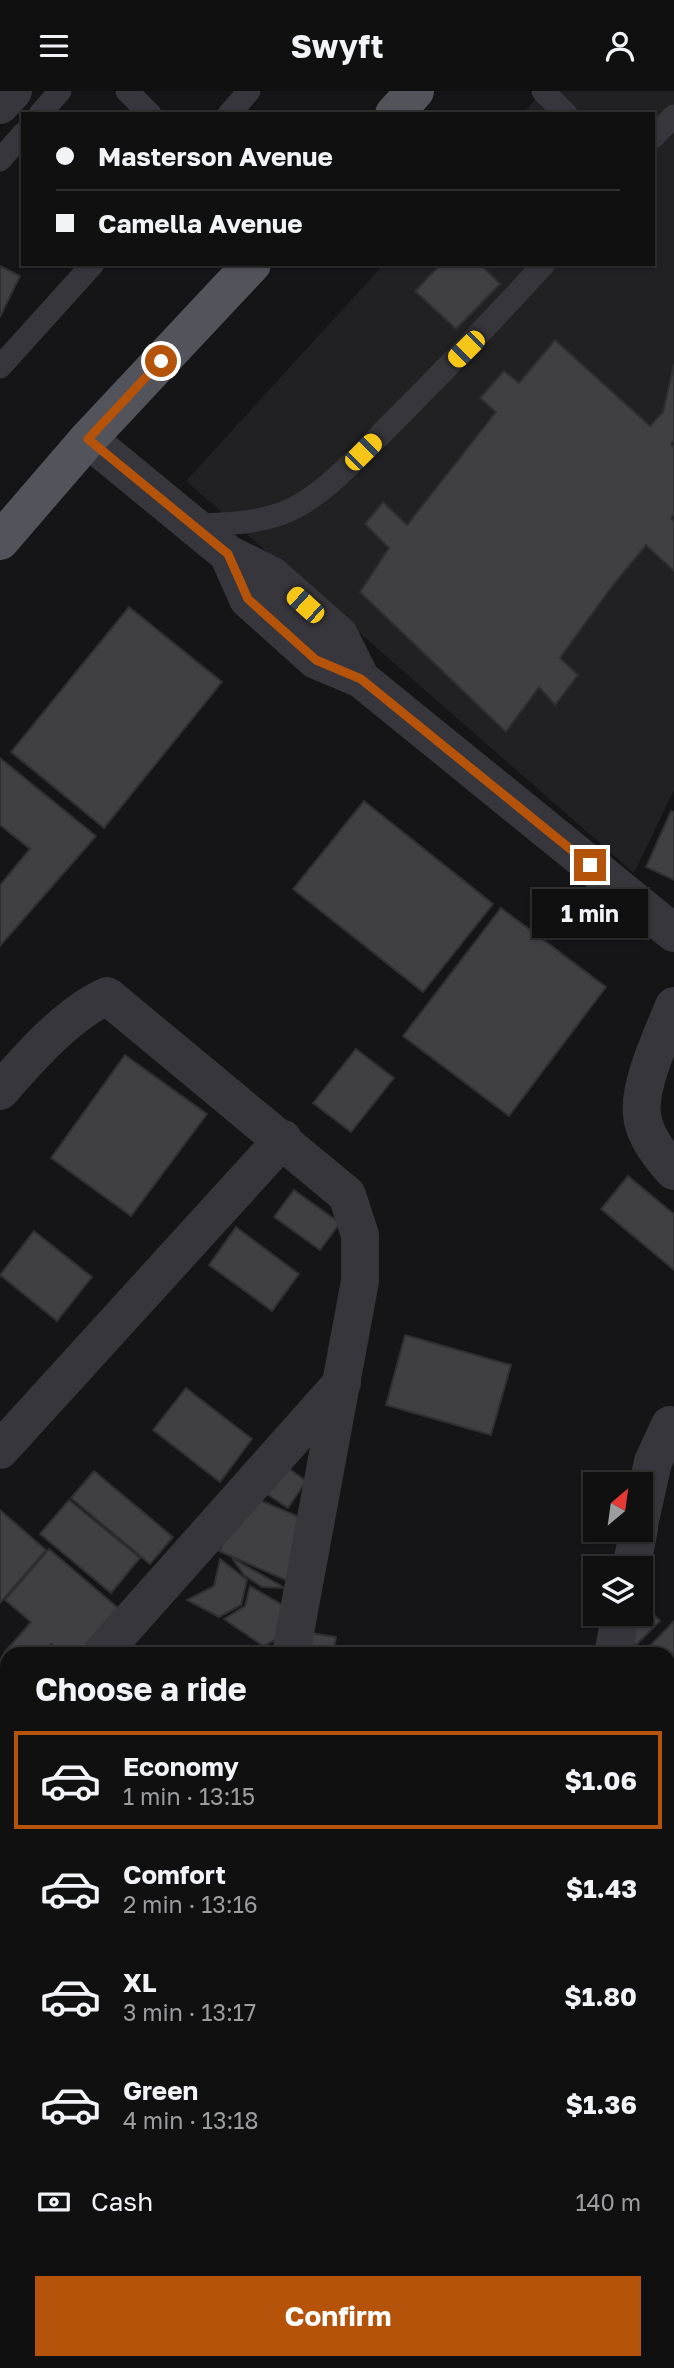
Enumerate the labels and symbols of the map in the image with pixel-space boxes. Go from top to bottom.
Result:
car [444,327,489,371]
route start [145,345,177,377]
car [341,430,386,474]
car [283,583,328,627]
route end [574,849,606,881]
callout: 1 min [532,889,648,939]
north arrow [583,1472,653,1542]

